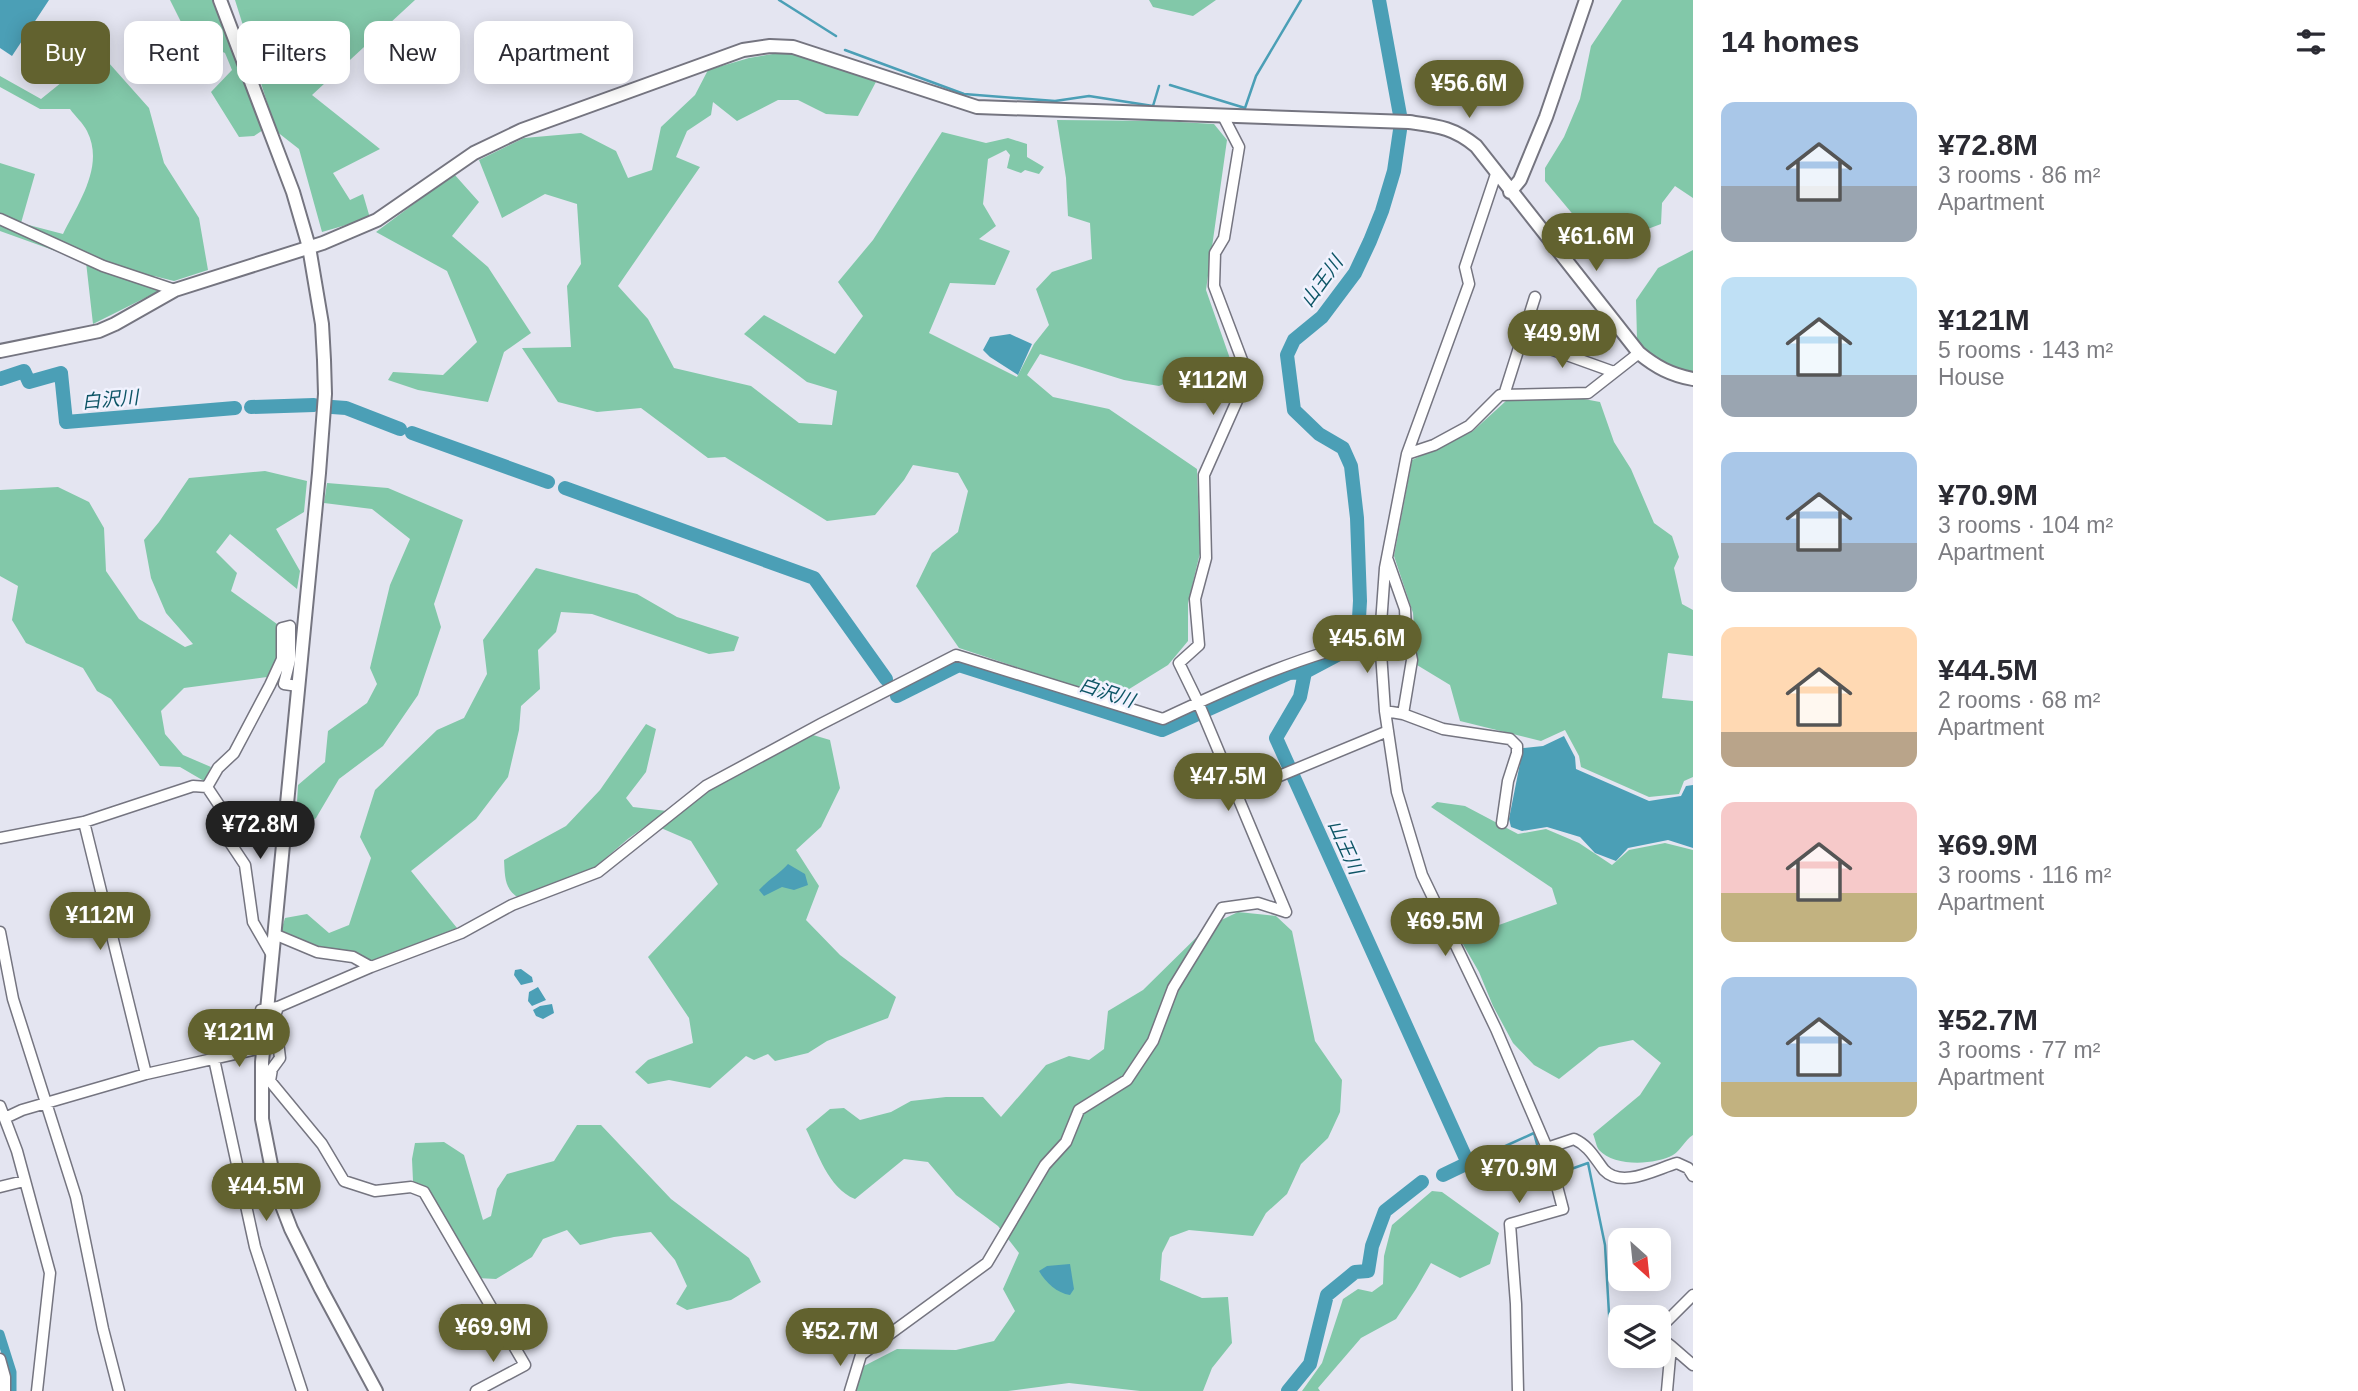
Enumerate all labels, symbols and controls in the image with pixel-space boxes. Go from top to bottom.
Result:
chip: Buy [21,21,110,84]
chip: Rent [124,21,223,84]
chip: Filters [237,21,350,84]
chip: New [364,21,460,84]
chip: Apartment [474,21,633,84]
icon: filters [2292,23,2330,61]
text: 14 homes [1721,25,1859,58]
pin: ¥56.6M [1412,60,1526,120]
text: ¥56.6M [1431,70,1507,96]
text: ¥72.8M [1938,128,2038,161]
icon: home [1777,130,1861,214]
text: 3 rooms · 86 m² [1938,162,2100,188]
text: Apartment [1938,189,2044,215]
pin: ¥61.6M [1539,214,1653,273]
text: ¥61.6M [1558,223,1634,249]
water label: 山王川 [1296,250,1348,311]
text: ¥121M [1938,303,2030,336]
icon: home [1777,305,1861,389]
pin: ¥49.9M [1505,310,1619,370]
text: ¥49.9M [1524,320,1600,346]
text: 5 rooms · 143 m² [1938,337,2113,363]
pin: ¥112M [1164,358,1262,417]
text: House [1938,364,2004,390]
text: ¥112M [1178,367,1248,393]
water label: 白沢川 [81,386,141,412]
text: ¥70.9M [1938,478,2038,511]
icon: home [1777,480,1861,564]
text: 3 rooms · 104 m² [1938,512,2113,538]
text: Apartment [1938,539,2044,565]
pin: ¥45.6M [1310,616,1424,675]
text: ¥45.6M [1329,625,1405,651]
text: ¥44.5M [1938,653,2038,686]
icon: home [1777,655,1861,739]
water label: 白沢川 [1076,674,1139,712]
text: 2 rooms · 68 m² [1938,687,2100,713]
text: Apartment [1938,714,2044,740]
pin: ¥47.5M [1171,754,1285,813]
text: ¥47.5M [1190,763,1266,789]
pin: ¥72.8M [203,802,317,861]
text: ¥72.8M [222,811,298,837]
water label: 山王川 [1324,817,1368,879]
text: ¥69.9M [1938,828,2038,861]
icon: home [1777,830,1861,914]
text: 3 rooms · 116 m² [1938,862,2111,888]
text: Apartment [1938,889,2044,915]
pin: ¥112M [51,892,149,952]
pin: ¥69.5M [1388,898,1502,958]
text: ¥112M [65,902,135,928]
text: ¥69.5M [1407,908,1483,934]
text: ¥52.7M [1938,1003,2038,1036]
icon: home [1777,1005,1861,1089]
pin: ¥121M [190,1010,288,1069]
text: ¥121M [204,1019,274,1045]
text: 3 rooms · 77 m² [1938,1037,2100,1063]
text: Apartment [1938,1064,2044,1090]
pin: ¥70.9M [1462,1146,1576,1205]
text: ¥70.9M [1481,1155,1557,1181]
pin: ¥44.5M [209,1164,323,1223]
text: ¥44.5M [228,1173,304,1199]
north arrow [1608,1228,1671,1292]
map controls [1608,1228,1671,1368]
pin: ¥69.9M [436,1304,550,1364]
button: layers [1608,1305,1671,1368]
pin: ¥52.7M [783,1308,897,1368]
text: ¥69.9M [455,1314,531,1340]
text: ¥52.7M [802,1318,878,1344]

